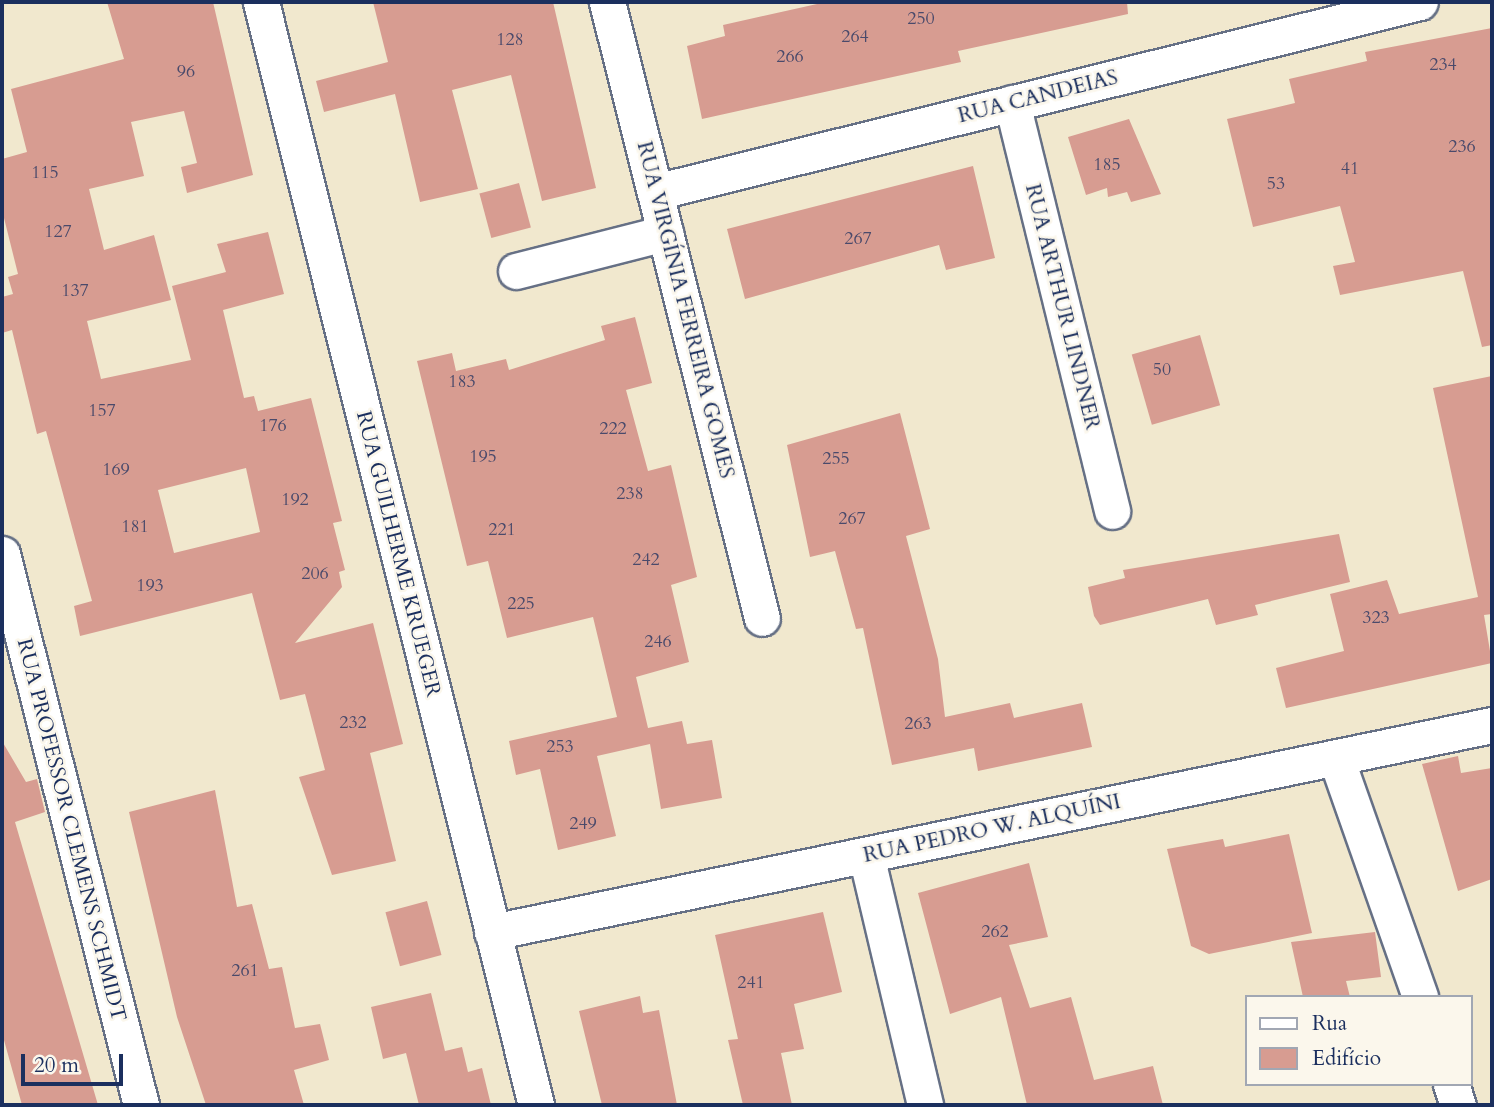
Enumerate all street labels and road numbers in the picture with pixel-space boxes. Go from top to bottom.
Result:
street label: RUA CANDEIAS [955,65,1121,129]
street label: RUA VIRGÍNIA FERREIRA GOMES [631,139,739,481]
street label: RUA ARTHUR LINDNER [1019,182,1105,432]
street label: RUA GUILHERME KRUEGER [350,408,446,700]
street label: RUA PROFESSOR CLEMENS SCHMIDT [11,636,131,1024]
street label: RUA PEDRO W. ALQUÍNI [861,789,1123,869]

